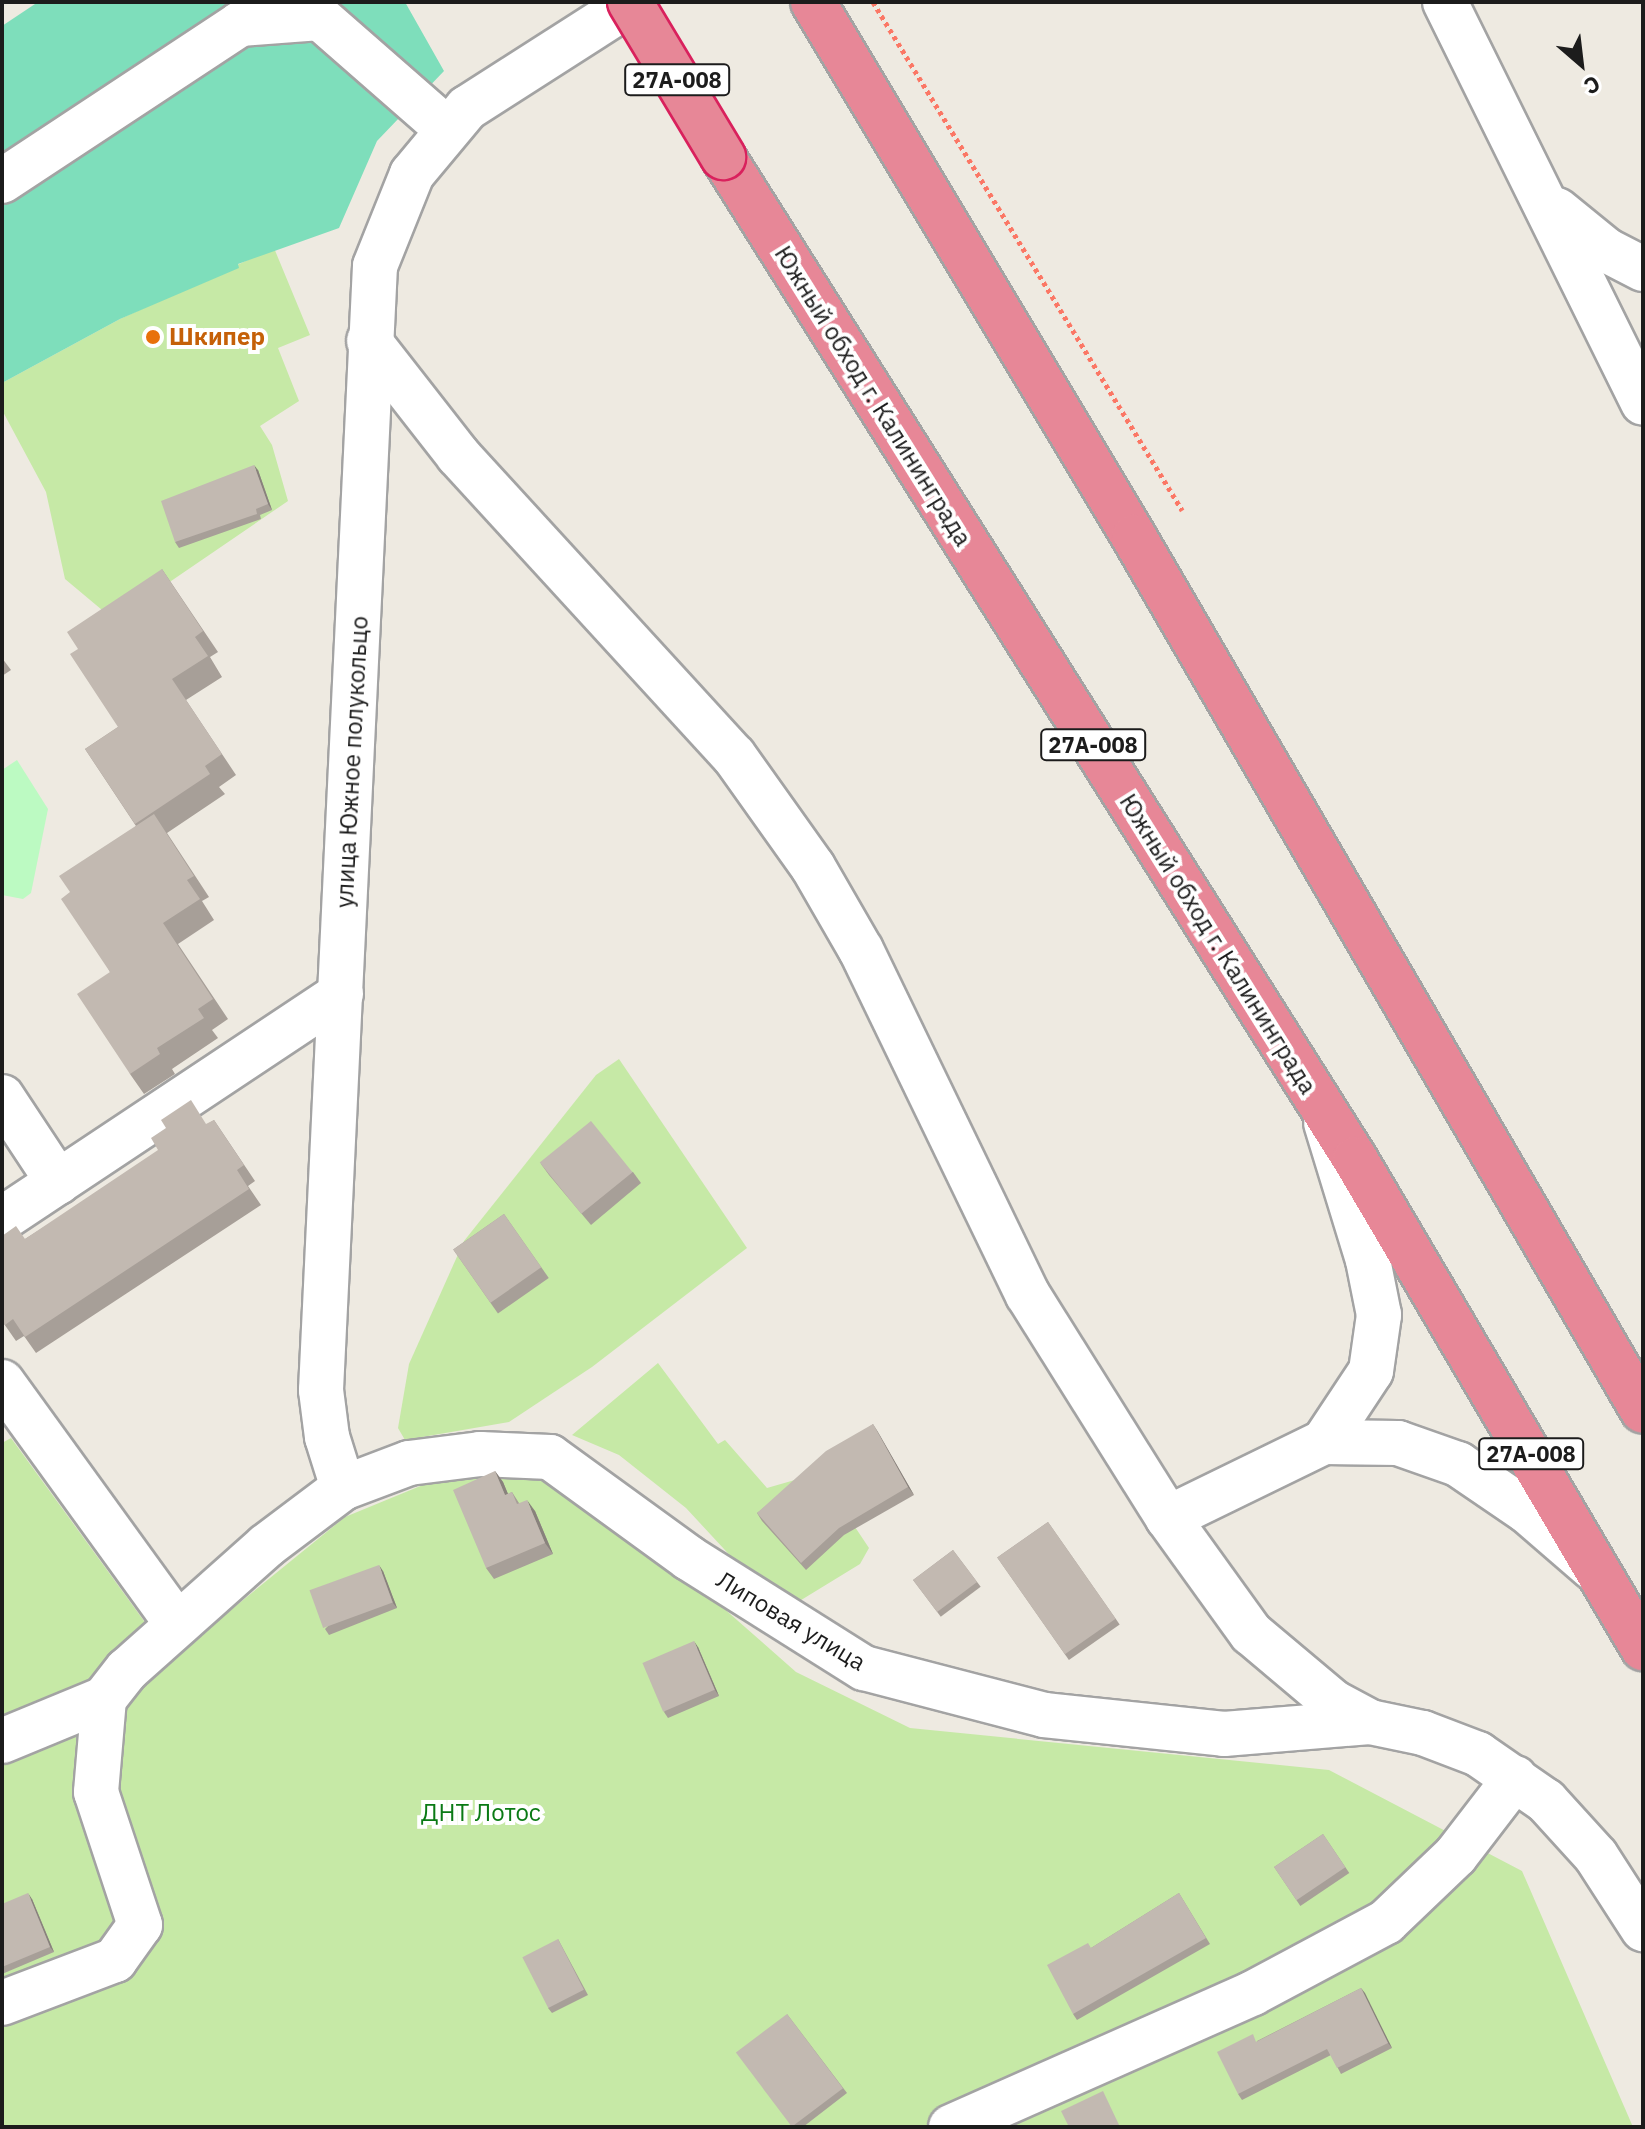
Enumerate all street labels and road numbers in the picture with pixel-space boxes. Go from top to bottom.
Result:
road number: 27А-008 [623,62,731,98]
street label: Южный обход г. Калининграда [768,241,978,551]
street label: улица Южное полукольцо [330,615,374,909]
road number: 27А-008 [1039,727,1147,763]
street label: Южный обход г. Калининграда [1113,789,1323,1099]
road number: 27А-008 [1477,1436,1585,1472]
street label: Липовая улица [711,1565,871,1677]

